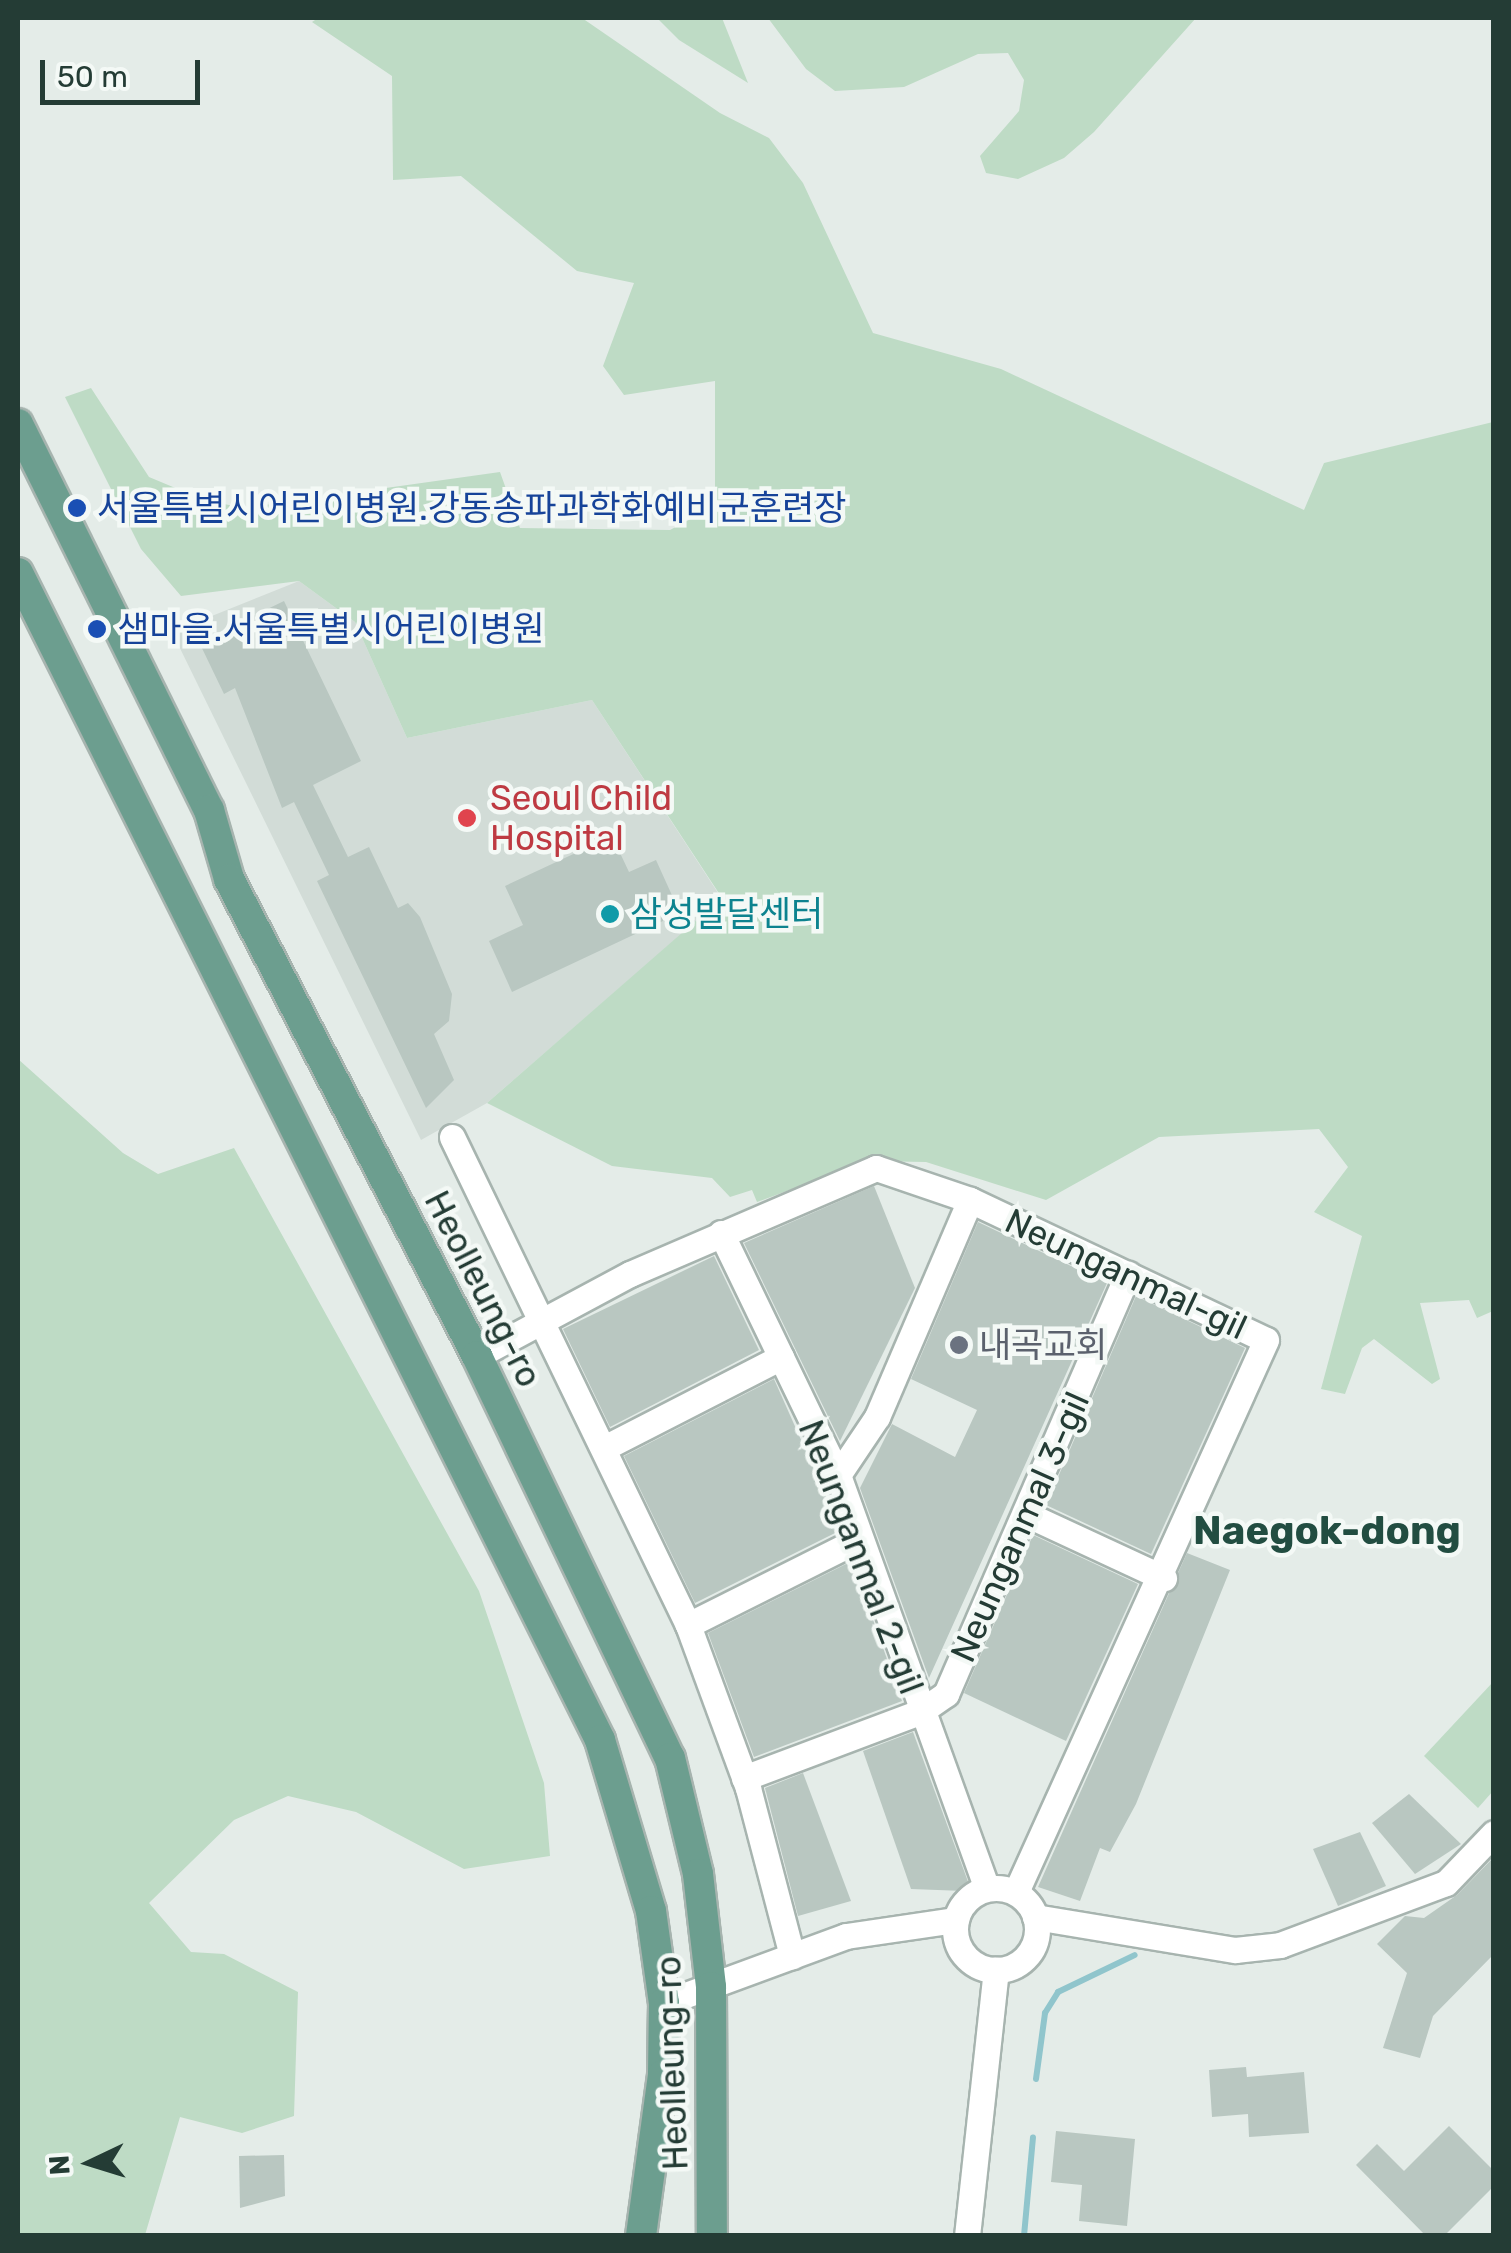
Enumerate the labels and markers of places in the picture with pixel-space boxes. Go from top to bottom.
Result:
place label: 서울특별시어린이병원.강동송파과학화예비군훈련장 [97,487,846,529]
marker: 서울특별시어린이병원.강동송파과학화예비군훈련장 [66,497,88,519]
place label: 샘마을.서울특별시어린이병원 [117,608,544,650]
marker: 샘마을.서울특별시어린이병원 [86,618,108,640]
place label: Seoul Child Hospital [490,777,672,859]
marker: Seoul Child Hospital [454,805,480,831]
place label: 삼성발달센터 [630,893,823,935]
marker: 삼성발달센터 [599,903,621,925]
place label: 내곡교회 [979,1324,1108,1366]
marker: 내곡교회 [948,1334,970,1356]

